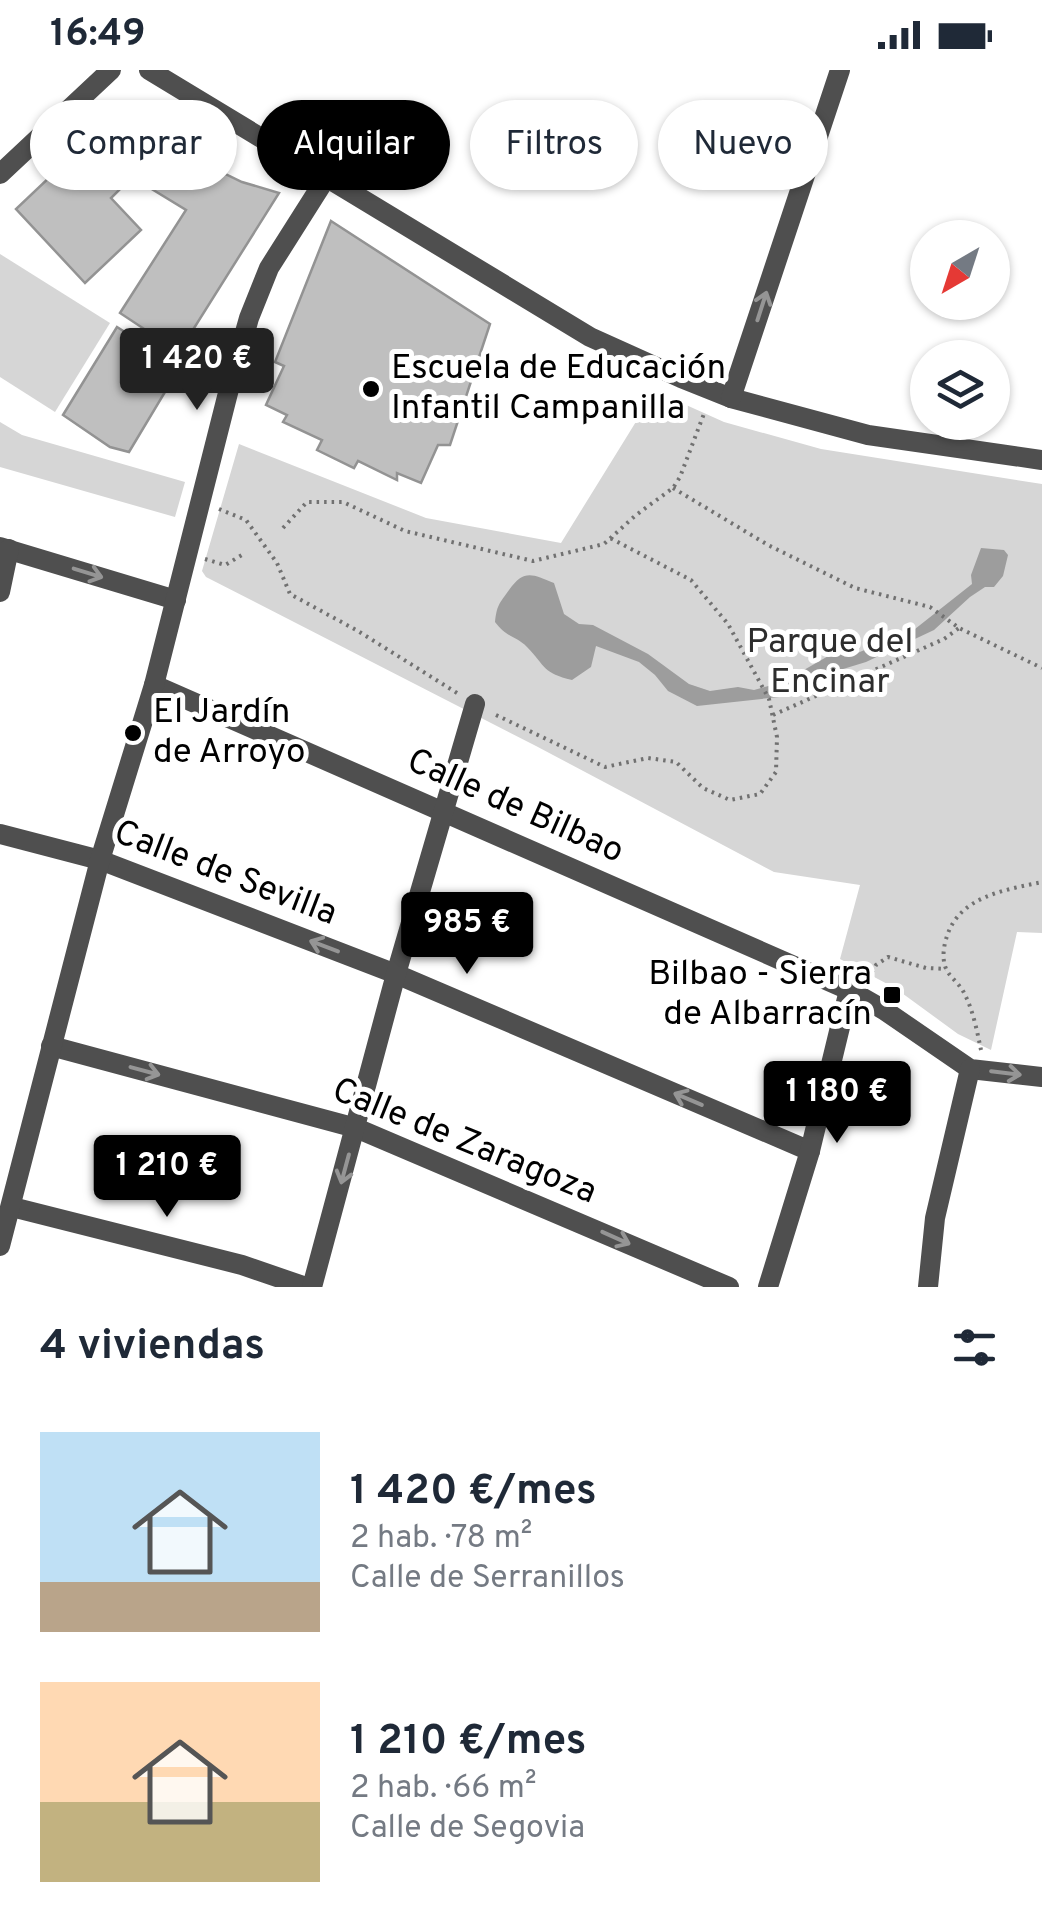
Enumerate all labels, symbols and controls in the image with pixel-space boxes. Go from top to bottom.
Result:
text: 16:49 [50,11,146,60]
chip: Comprar [30,100,237,190]
chip: Alquilar [257,100,450,190]
chip: Filtros [470,100,638,190]
chip: Nuevo [658,100,828,190]
north arrow [910,220,1010,320]
map controls [910,220,1010,440]
one-way arrow [754,290,772,322]
pin: 1 420 € [105,328,289,413]
text: 1 420 € [142,340,252,380]
button: layers [910,340,1010,440]
place label: Escuela de Educación Infantil Campanilla [391,347,726,431]
marker: Escuela de Educación Infantil Campanilla [360,378,382,400]
one-way arrow [72,565,103,583]
park label: Parque del Encinar [747,621,913,705]
place label: El Jardín de Arroyo [153,691,306,775]
marker: El Jardín de Arroyo [122,722,144,744]
street label: Calle de Bilbao [400,740,630,874]
street label: Calle de Sevilla [107,811,343,937]
pin: 985 € [397,892,537,977]
text: 985 € [423,904,511,944]
one-way arrow [309,936,340,954]
place label: Bilbao - Sierra de Albarracín [648,953,872,1037]
marker: Bilbao - Sierra de Albarracín [881,984,903,1006]
pin: 1 180 € [745,1061,929,1146]
one-way arrow [129,1063,161,1082]
one-way arrow [990,1064,1022,1083]
street label: Calle de Zaragoza [325,1069,603,1215]
text: 1 180 € [786,1073,888,1113]
one-way arrow [673,1089,704,1107]
pin: 1 210 € [75,1135,259,1220]
text: 1 210 € [116,1147,218,1187]
one-way arrow [334,1153,353,1184]
one-way arrow [600,1230,631,1248]
icon: filters [947,1320,1002,1375]
text: 4 viviendas [40,1321,265,1374]
text: 1 420 €/mes [350,1466,597,1519]
icon: home [120,1472,240,1592]
text: 2 hab. · 78 m² [350,1519,532,1559]
text: Calle de Serranillos [350,1559,625,1599]
text: 1 210 €/mes [350,1716,586,1769]
icon: home [120,1722,240,1842]
text: 2 hab. · 66 m² [350,1769,537,1809]
text: Calle de Segovia [350,1809,585,1849]

